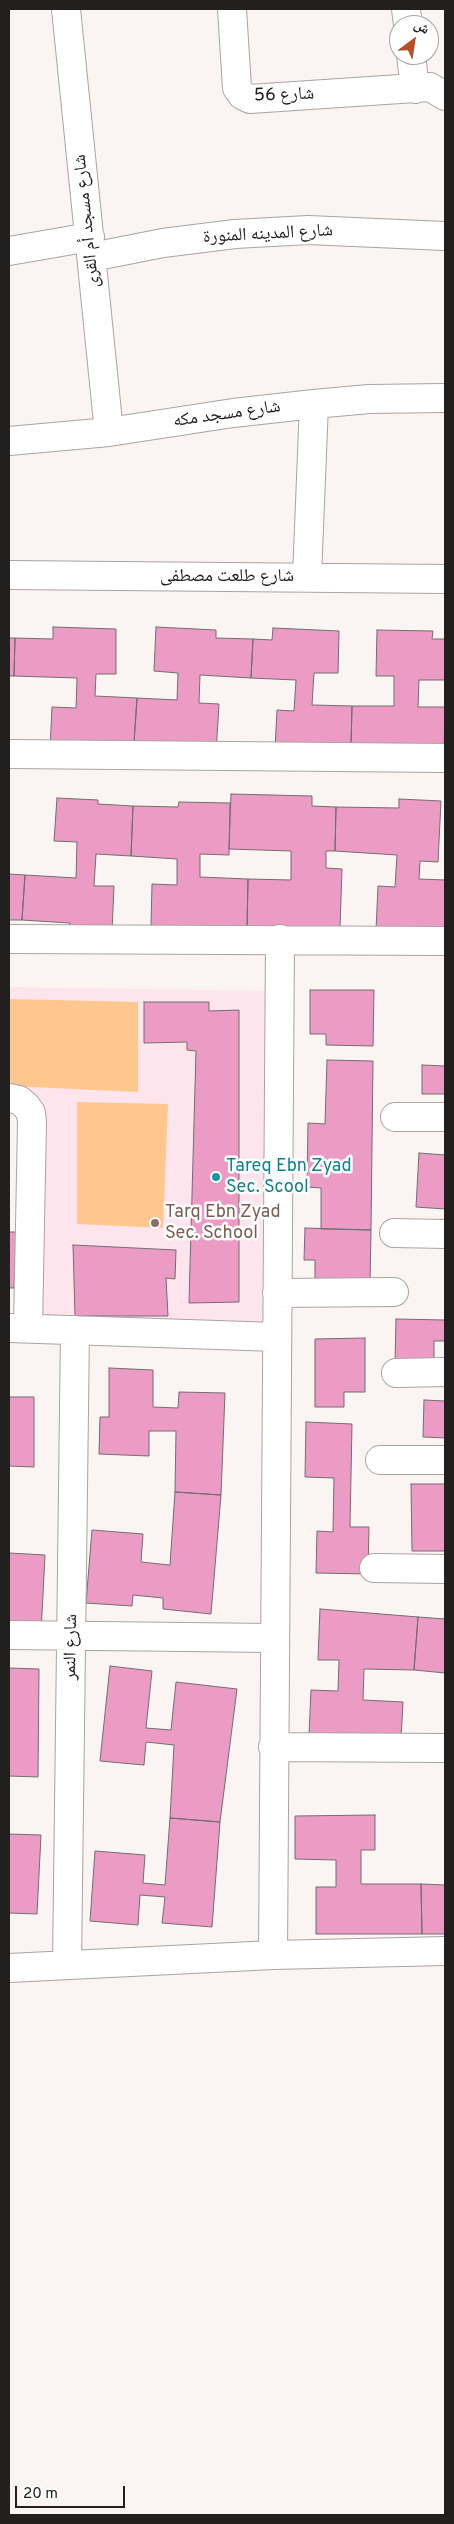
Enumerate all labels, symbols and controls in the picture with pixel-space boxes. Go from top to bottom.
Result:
north arrow [389,15,439,65]
text: ش [411,16,432,39]
street label: شارع 56 [253,84,315,108]
street label: شارع مسجد أم القرى [70,153,106,289]
street label: شارع المدينه المنورة [203,221,333,249]
street label: شارع مسجد مكه [172,397,282,433]
street label: شارع طلعت مصطفى [160,566,294,588]
place label: Tareq Ebn Zyad Sec. Scool [226,1156,352,1198]
marker: Tareq Ebn Zyad Sec. Scool [210,1171,222,1183]
place label: Tarq Ebn Zyad Sec. School [165,1202,281,1244]
marker: Tarq Ebn Zyad Sec. School [149,1217,161,1229]
street label: شارع النمر [61,1614,83,1680]
scale bar [18,2476,128,2508]
text: 20 m [23,2485,58,2504]

